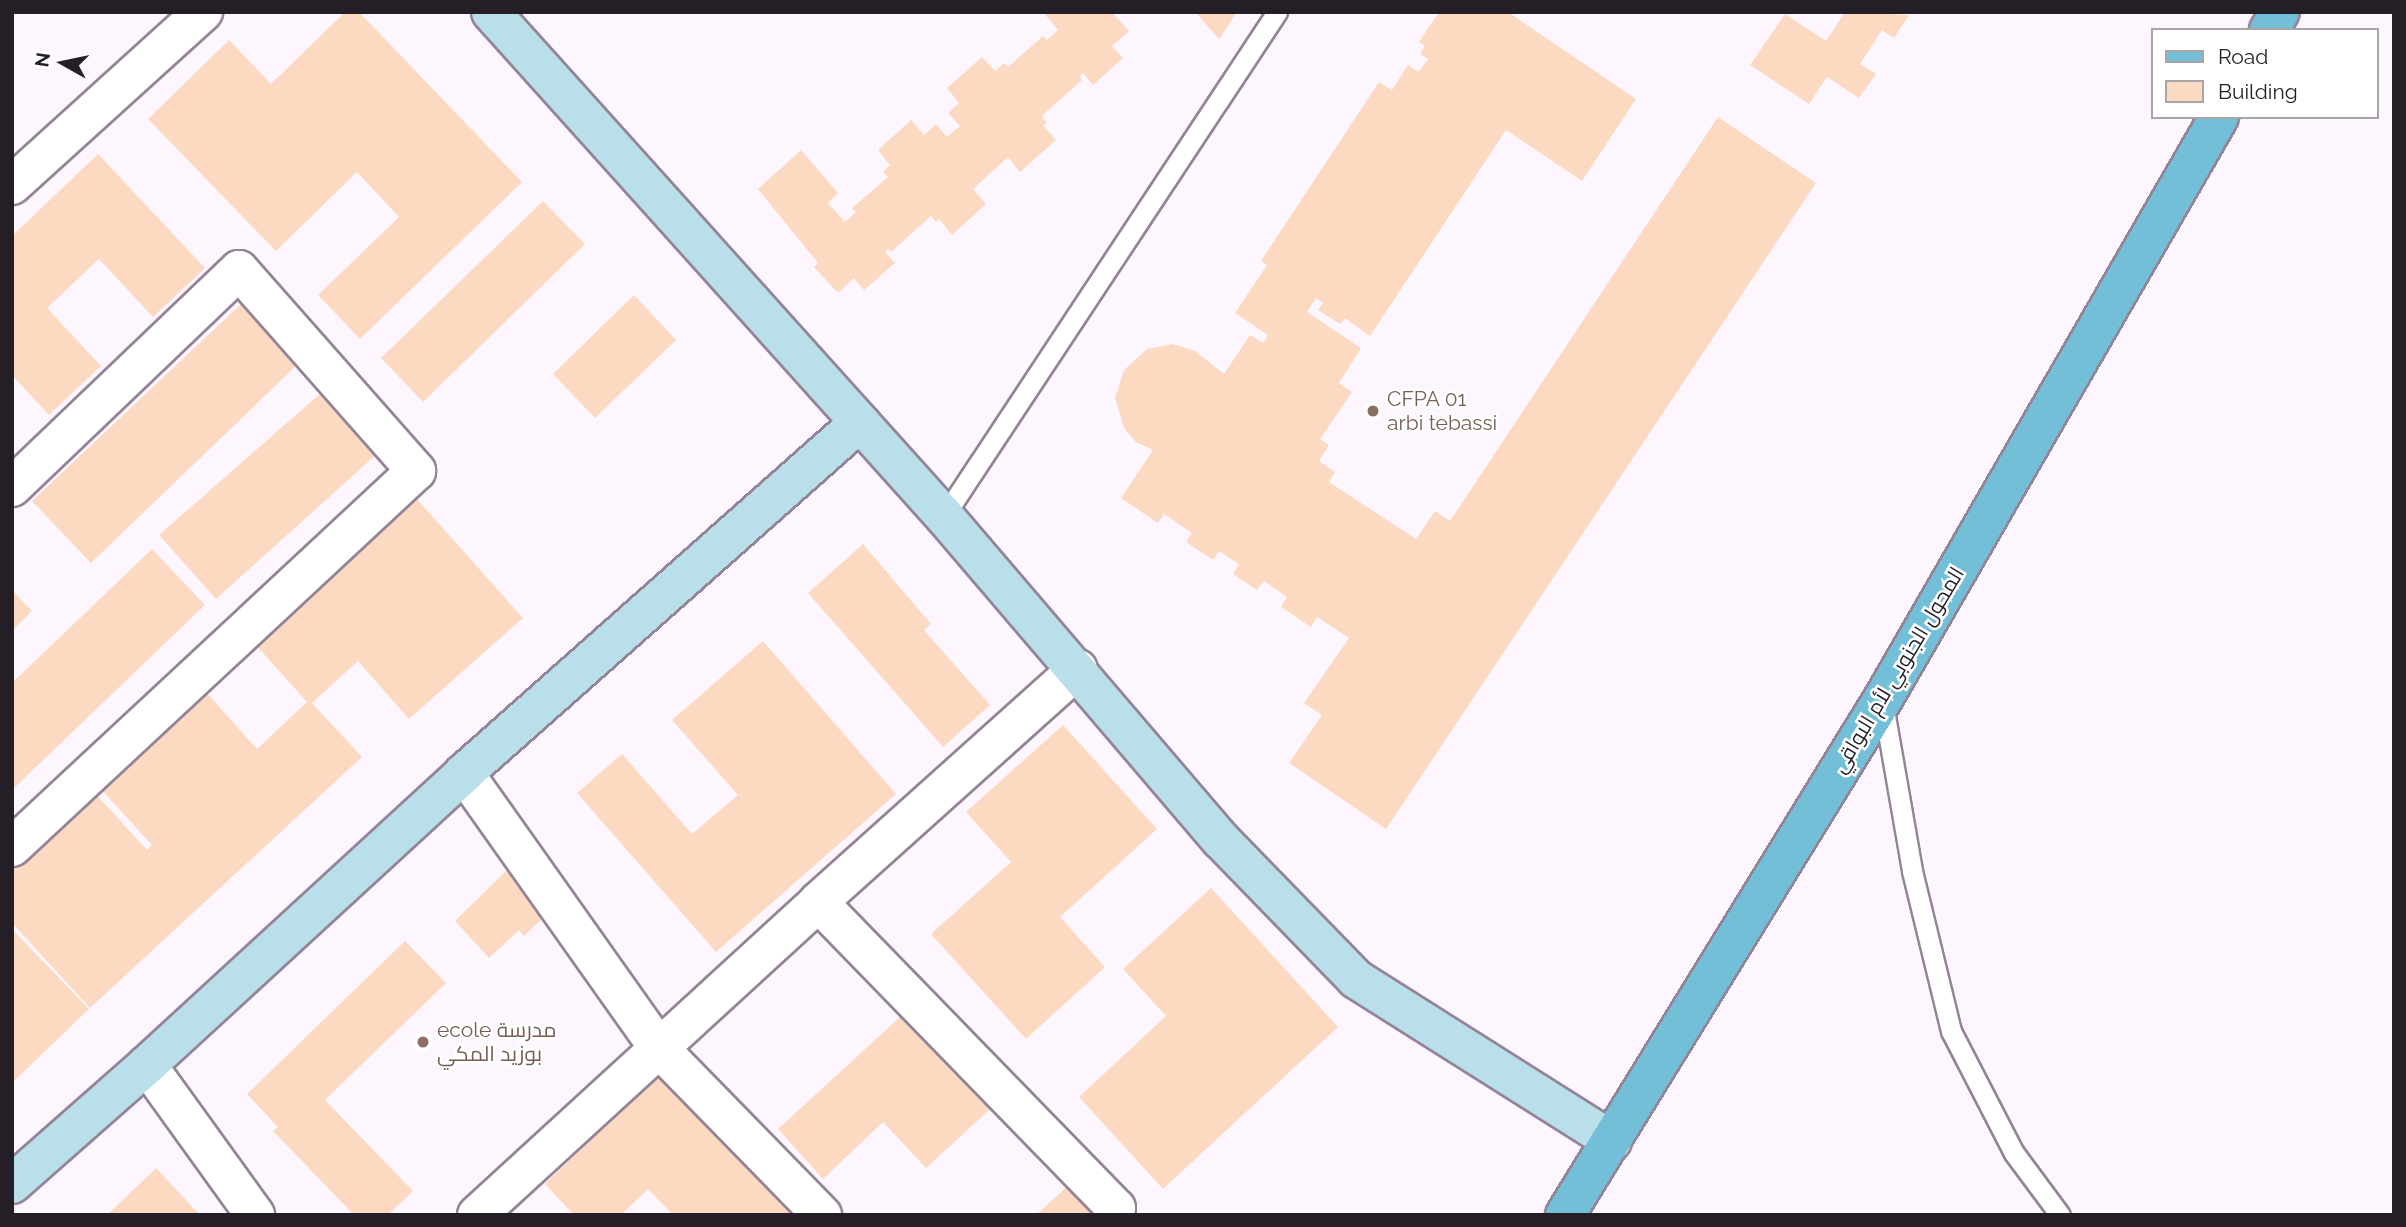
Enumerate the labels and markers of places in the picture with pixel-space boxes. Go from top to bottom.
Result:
place label: CFPA 01 arbi tebassi [1387,386,1497,436]
marker: CFPA 01 arbi tebassi [1365,403,1381,419]
place label: ecole مدرسة بوزيد المكي [437,1017,556,1067]
marker: ecole مدرسة بوزيد المكي [415,1034,431,1050]

